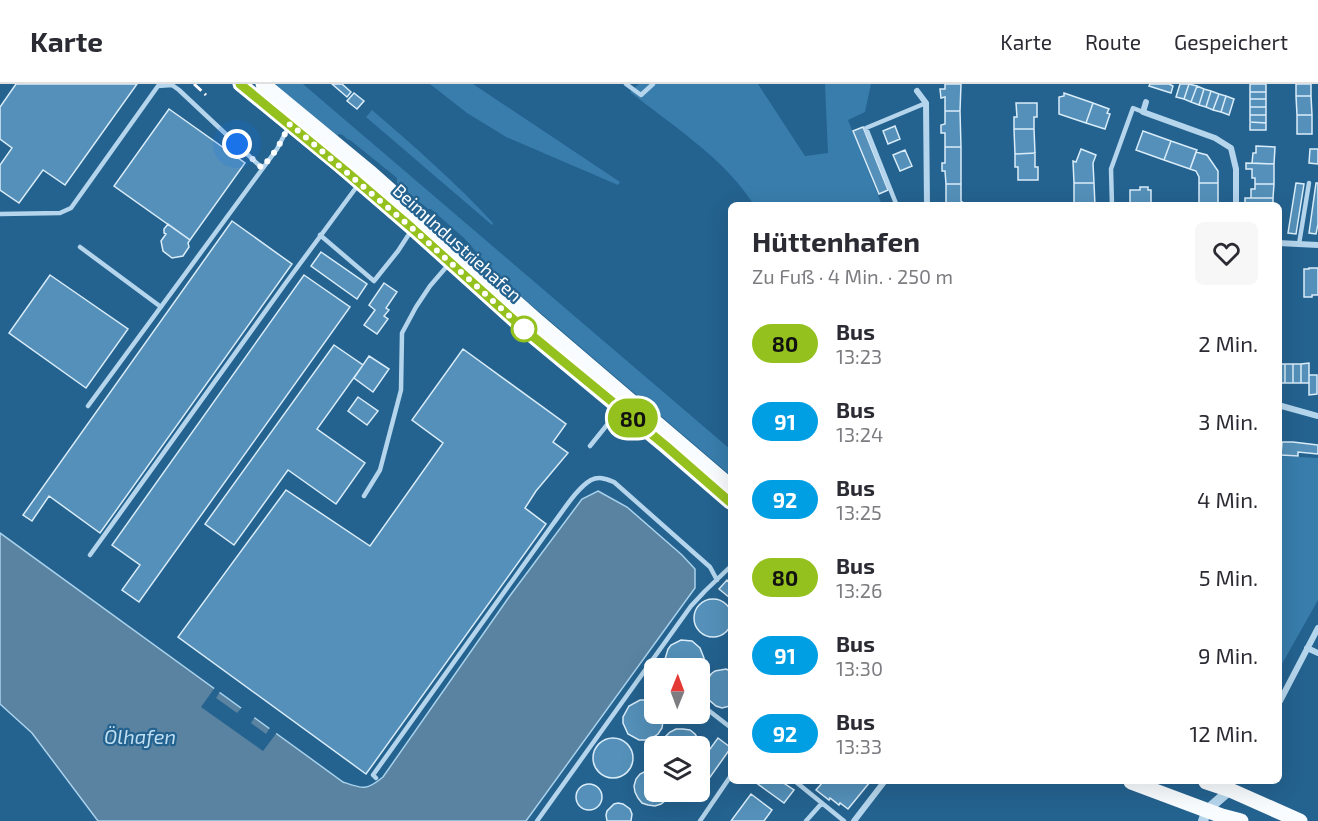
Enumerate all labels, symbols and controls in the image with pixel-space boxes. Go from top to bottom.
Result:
text: Karte [30,24,103,58]
text: Karte [1000,29,1052,54]
text: Route [1085,29,1141,54]
text: Gespeichert [1174,29,1288,54]
your location [222,129,252,159]
street label: Beim Industriehafen [389,179,526,306]
button: heart [1195,222,1258,285]
text: Hüttenhafen [752,224,920,258]
text: Zu Fuß · 4 Min. · 250 m [752,264,953,288]
unlabelled marker [511,316,537,342]
text: Bus [836,318,875,344]
text: 2 Min. [1198,330,1258,356]
text: 80 [772,331,798,356]
text: 13:23 [836,344,882,368]
text: Bus [836,396,875,422]
line badge: 80 [606,398,660,438]
text: 80 [620,406,646,431]
text: 3 Min. [1198,408,1258,434]
text: 91 [774,409,796,434]
text: 13:24 [836,422,883,446]
text: Bus [836,474,875,500]
text: 4 Min. [1197,486,1258,512]
text: 92 [773,487,797,512]
text: 13:25 [836,500,882,524]
text: Bus [836,552,875,578]
text: 5 Min. [1199,564,1258,590]
text: 80 [772,565,798,590]
text: 13:26 [836,578,882,602]
text: Bus [836,630,875,656]
text: 9 Min. [1198,642,1258,668]
text: 91 [774,643,796,668]
text: 13:30 [836,656,883,680]
north arrow [644,658,710,724]
map controls [644,658,710,802]
text: Bus [836,708,875,734]
text: 12 Min. [1189,720,1258,746]
text: 92 [773,721,797,746]
water label: Ölhafen [104,724,176,748]
text: 13:33 [836,734,882,758]
button: layers [644,736,710,802]

